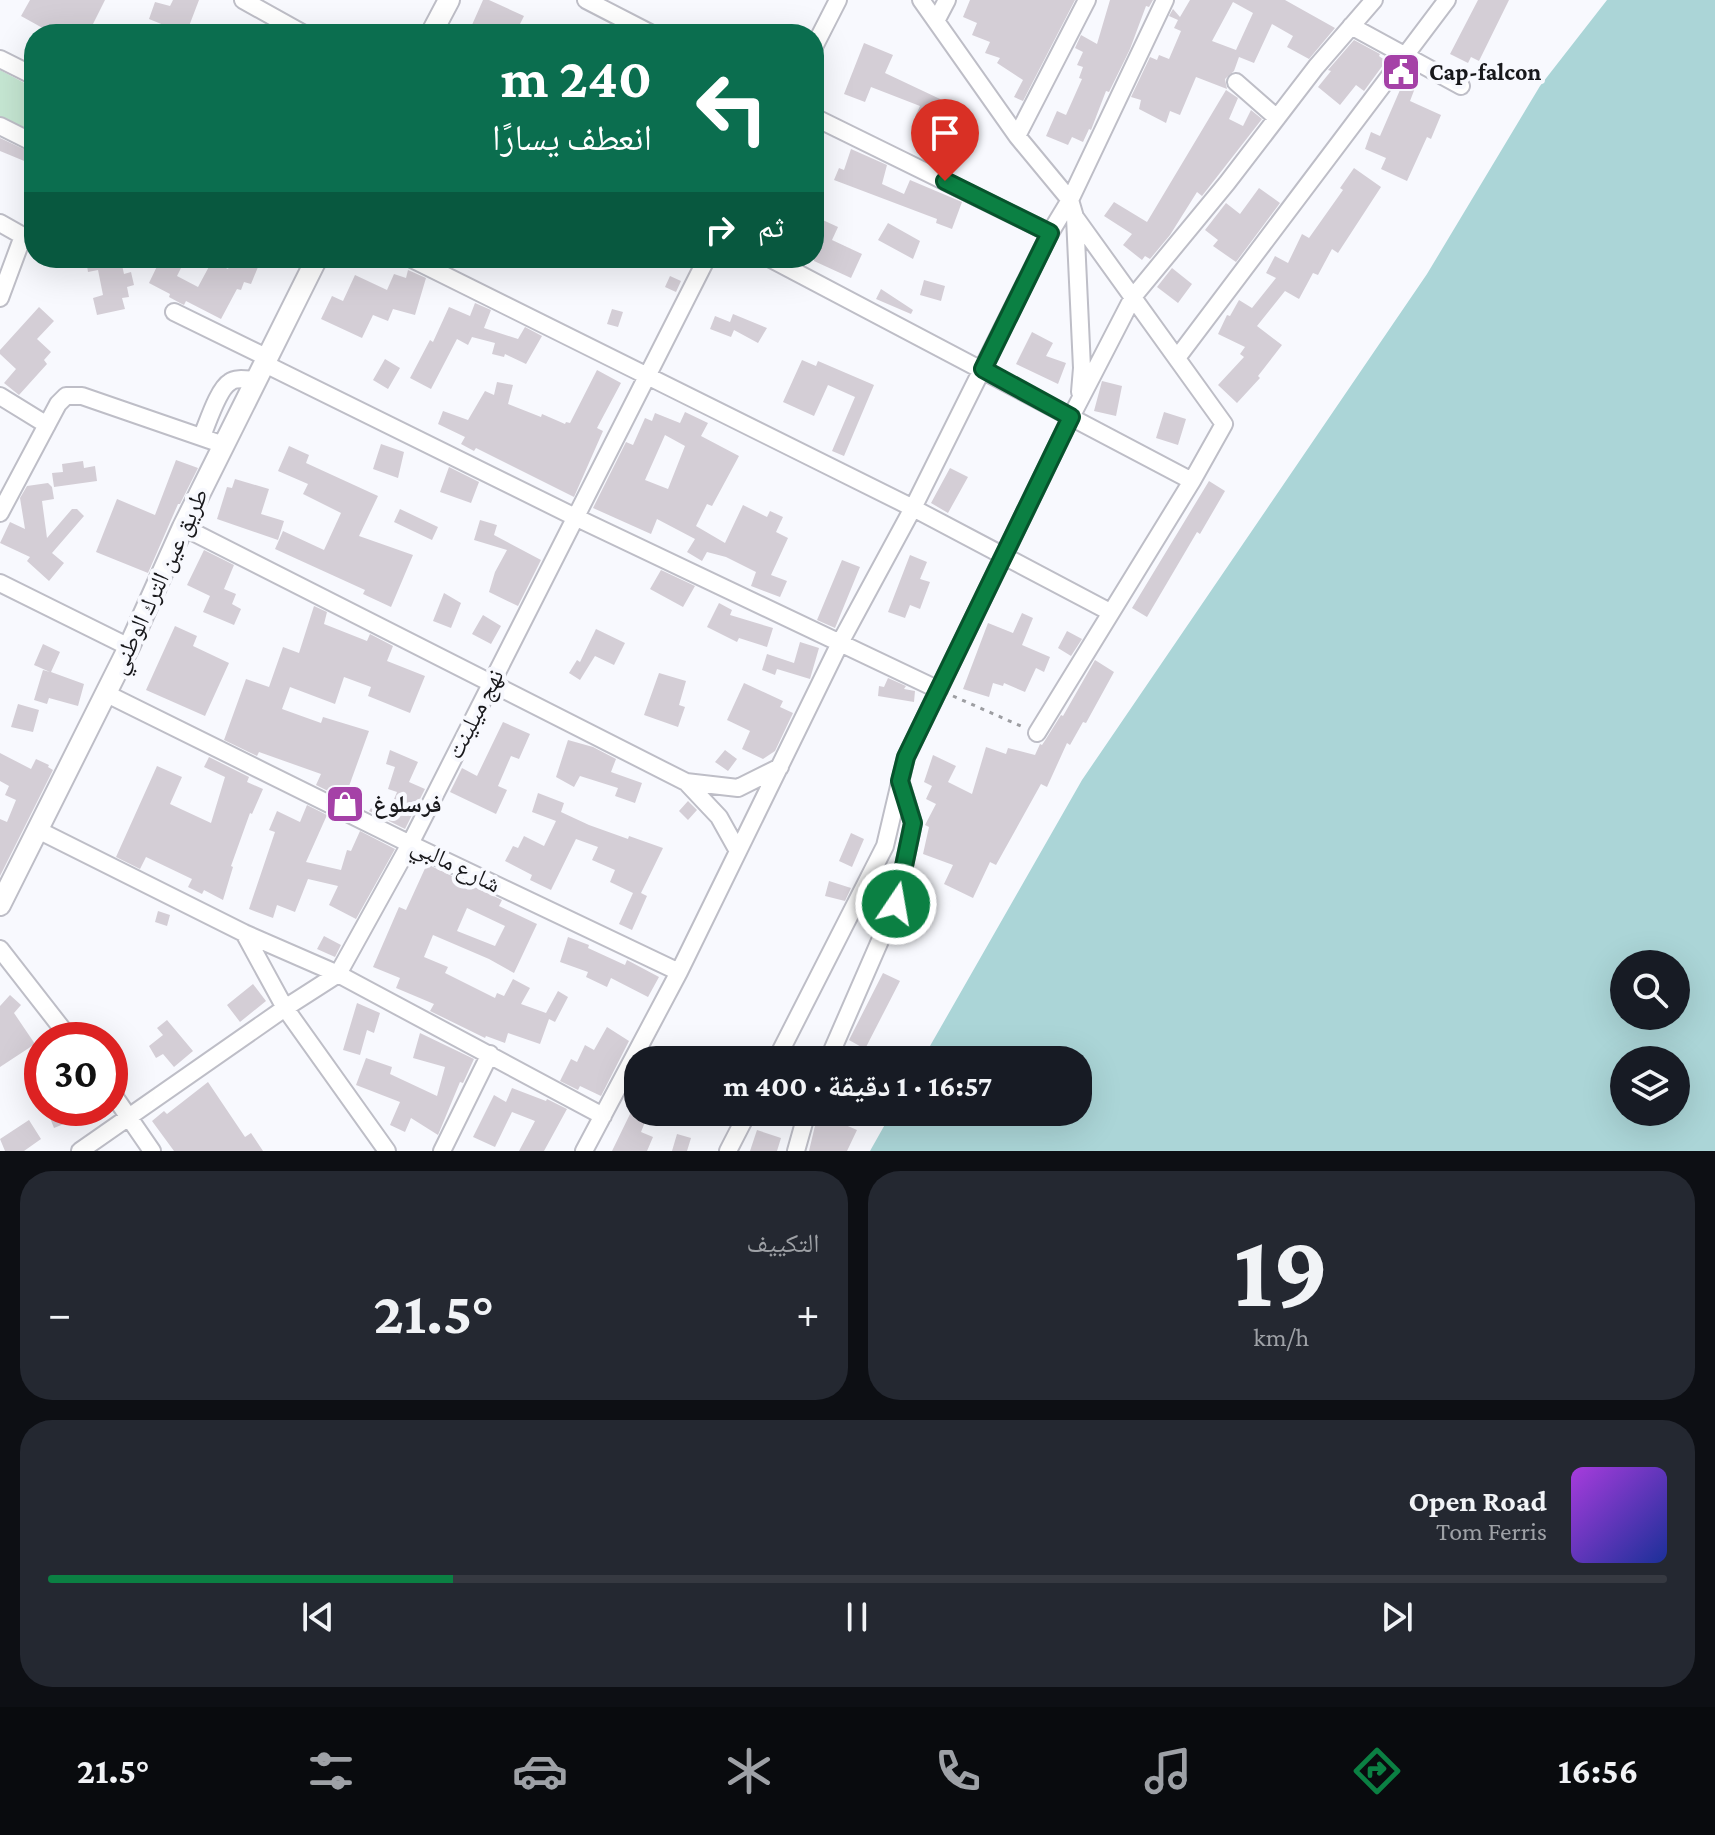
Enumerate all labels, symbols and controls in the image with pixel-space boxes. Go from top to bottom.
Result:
text: 240 m [501,47,652,109]
public building icon: Cap-falcon [1380,51,1422,93]
icon: left [680,56,784,160]
place label: Cap-falcon [1429,58,1541,85]
pin [911,99,979,181]
icon: arrive [923,111,967,155]
text: انعطف يسارًا [492,118,652,158]
icon: right [698,208,742,252]
text: ثم [758,210,784,243]
street label: طريق عين الترك الوطني [104,484,219,680]
street label: نهج ميلينت [441,664,510,764]
shop icon: فرسلوغ [324,783,366,825]
place label: فرسلوغ [373,790,442,819]
street label: شارع مالبي [405,831,505,903]
position arrow [854,862,938,946]
map controls [1610,950,1690,1126]
button: search [1610,950,1690,1030]
speed limit sign: 30 [24,1022,128,1126]
button: layers [1610,1046,1690,1126]
text: 16:57 · 1 دقيقة · 400 m [724,1069,992,1102]
text: 19 [1233,1213,1329,1328]
text: التكييف [747,1229,820,1258]
text: 21.5° [373,1279,494,1346]
text: − [48,1289,71,1337]
text: + [796,1289,820,1337]
text: km/h [1253,1323,1309,1352]
text: Open Road [1408,1484,1547,1517]
text: Tom Ferris [1436,1517,1547,1546]
icon: previous [296,1595,340,1639]
icon: pause [835,1595,879,1639]
icon: next [1375,1595,1419,1639]
icon: filters [303,1743,359,1799]
icon: car [512,1743,568,1799]
icon: climate [721,1743,777,1799]
icon: phone [930,1743,986,1799]
icon: music [1140,1743,1196,1799]
icon: directions [1349,1743,1405,1799]
text: 21.5° [77,1751,149,1791]
text: 16:56 [1558,1751,1638,1791]

